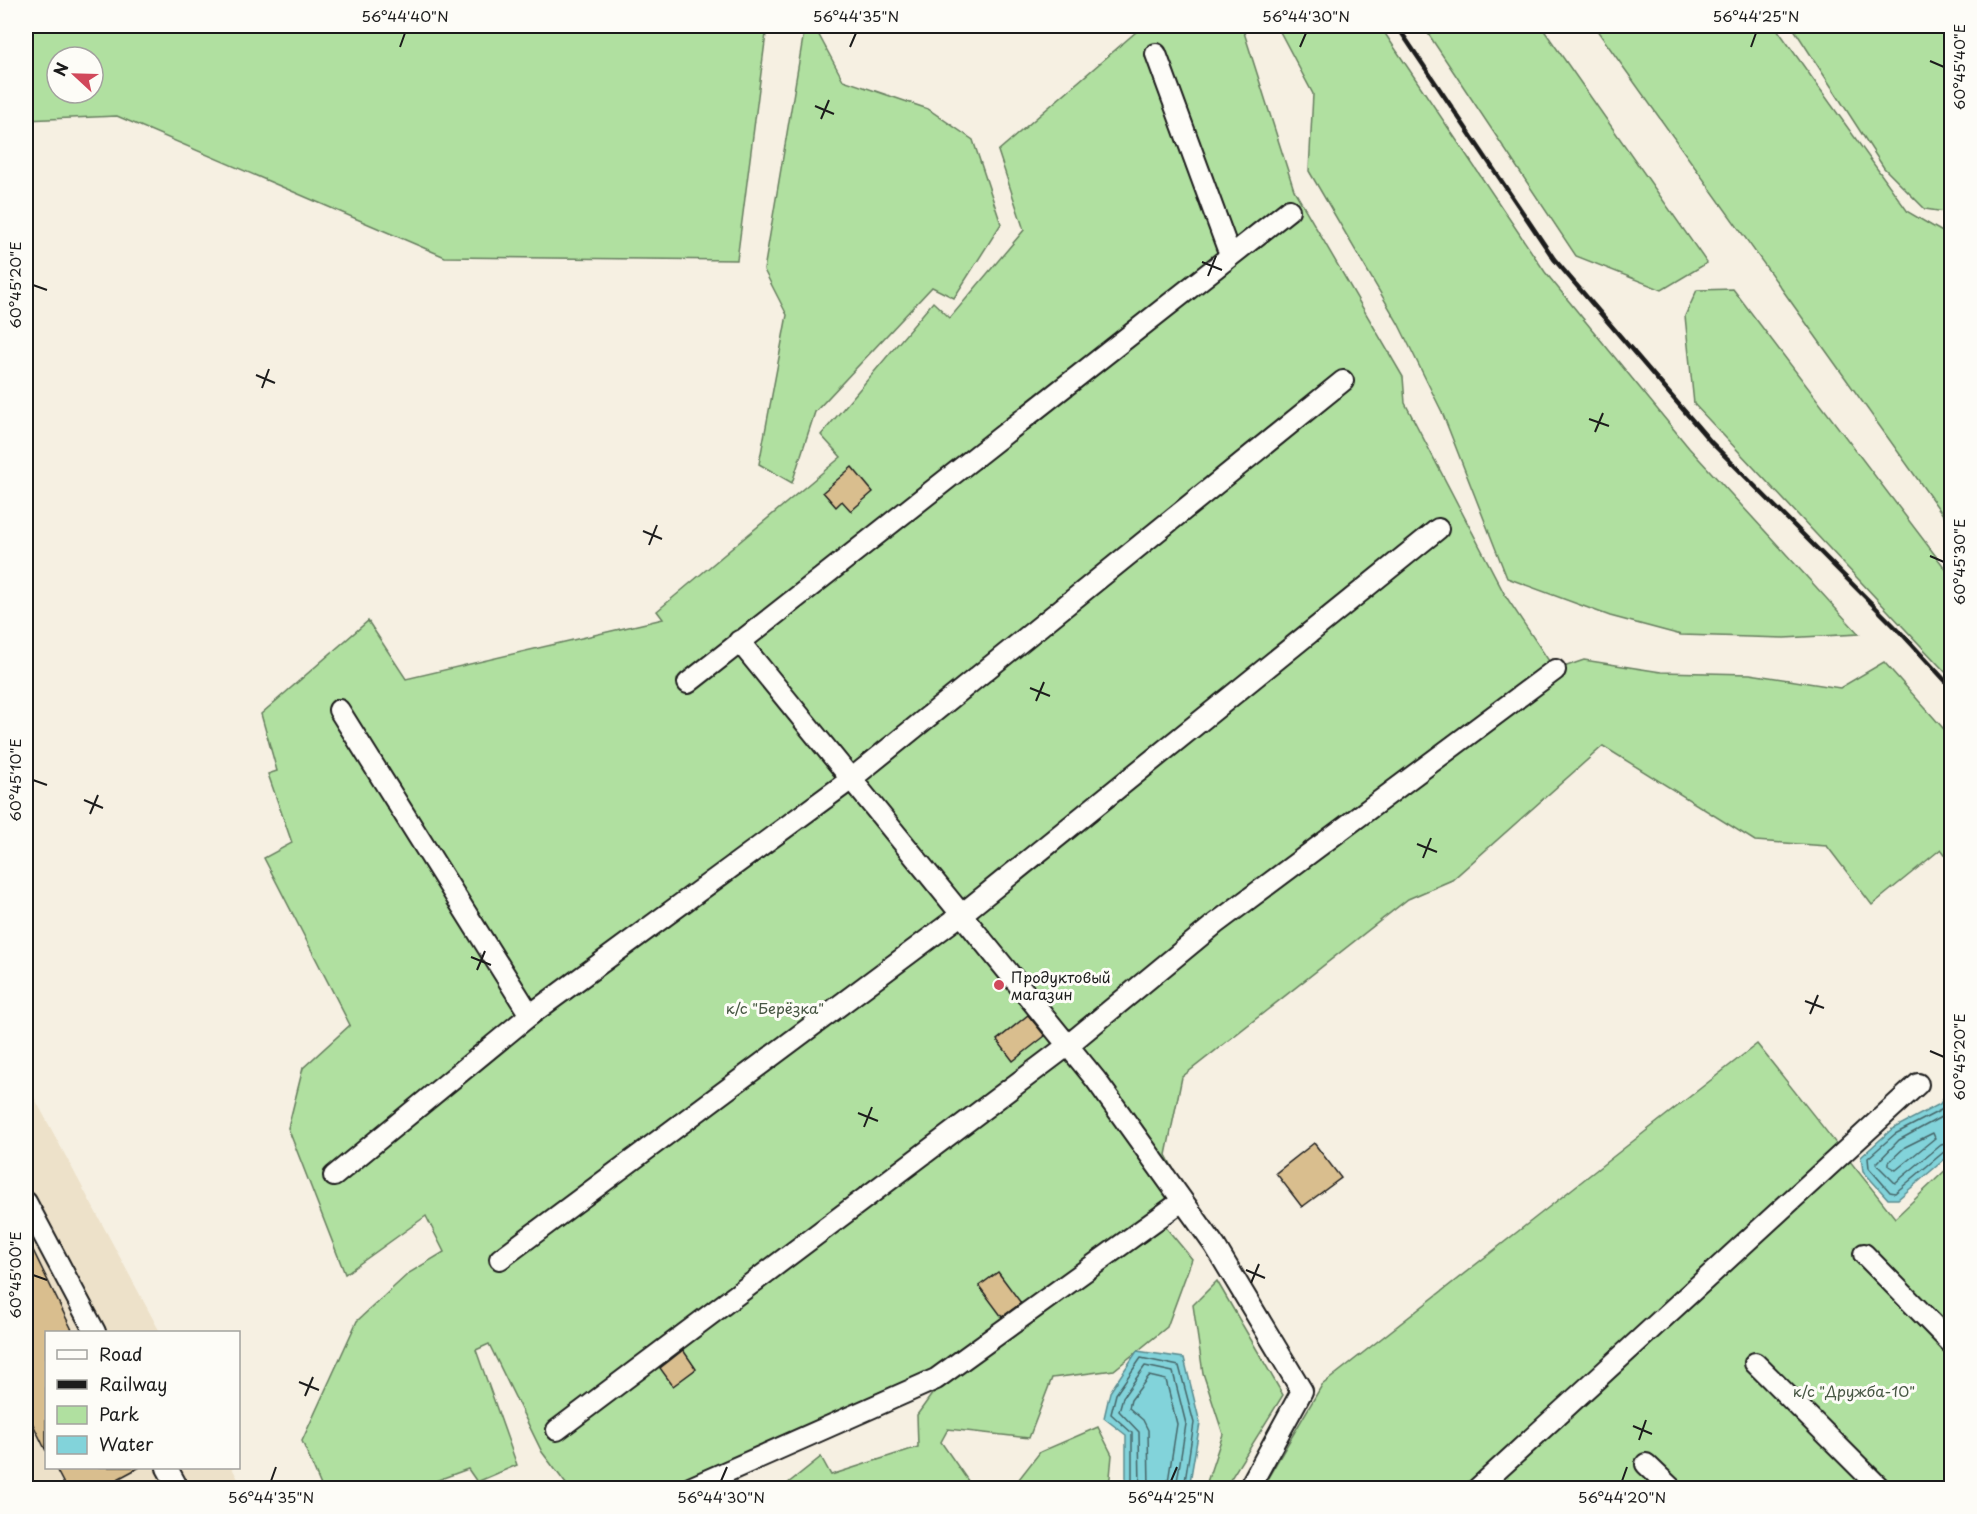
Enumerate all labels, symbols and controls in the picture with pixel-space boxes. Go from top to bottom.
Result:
text: 56°44'40"N [361,4,449,27]
text: 56°44'35"N [813,4,899,27]
text: 56°44'30"N [1262,4,1350,27]
text: 56°44'25"N [1712,4,1800,27]
text: 60°45'40"E [1947,24,1970,110]
north arrow [45,45,105,105]
text: N [47,59,74,79]
text: 60°45'20"E [3,241,26,329]
text: 60°45'30"E [1947,519,1970,605]
text: 60°45'10"E [3,738,26,822]
place label: Продуктовый магазин [1011,965,1111,1005]
marker: Продуктовый магазин [992,978,1006,992]
park label: к/с "Берёзка" [726,996,824,1019]
text: 60°45'20"E [1947,1013,1970,1101]
text: 60°45'00"E [3,1231,26,1319]
legend [45,1331,240,1469]
text: Road [99,1340,143,1367]
text: Railway [99,1370,167,1397]
park label: к/с "Дружба-10" [1793,1379,1915,1402]
text: Park [99,1400,139,1427]
text: Water [99,1430,154,1457]
text: 56°44'35"N [228,1485,314,1508]
text: 56°44'30"N [677,1485,765,1508]
text: 56°44'25"N [1127,1485,1215,1508]
text: 56°44'20"N [1578,1485,1666,1508]

